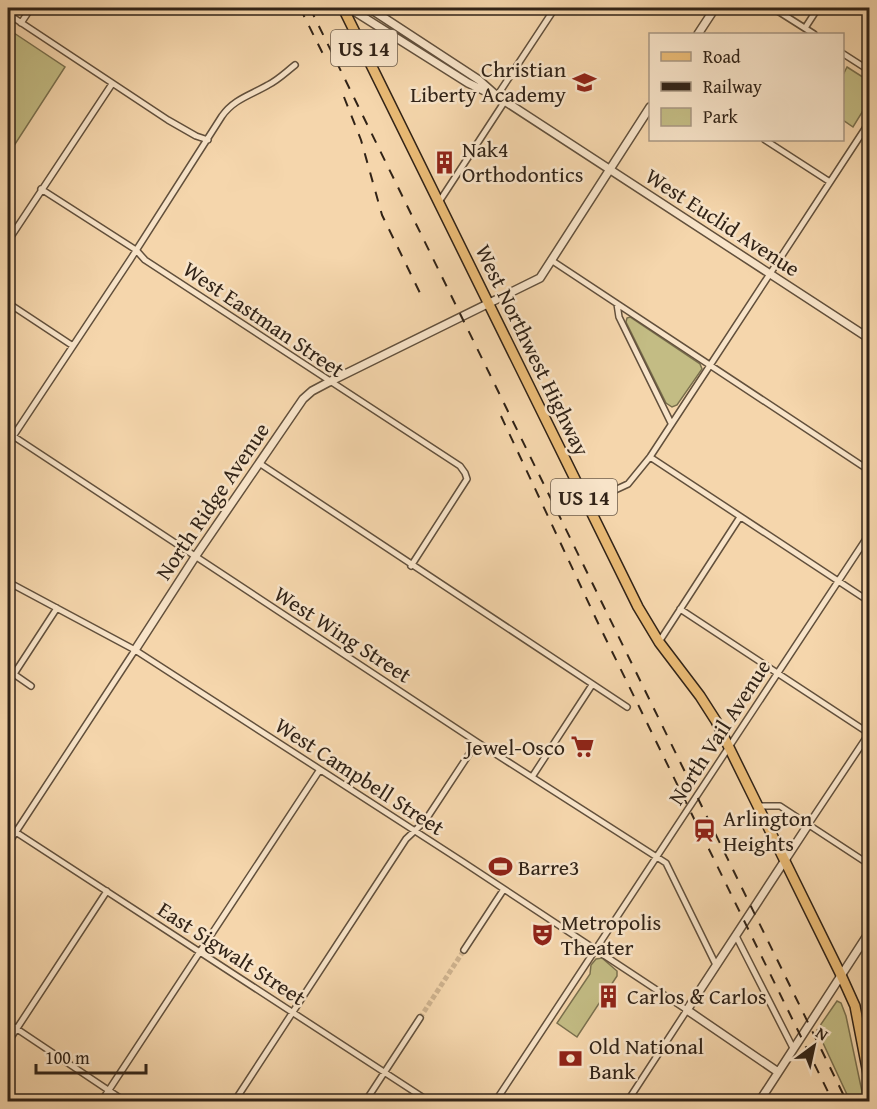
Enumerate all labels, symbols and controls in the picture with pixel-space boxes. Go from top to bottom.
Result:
road number: US 14 [331,30,397,66]
legend [649,33,844,141]
text: Road [703,43,741,70]
place label: Christian Liberty Academy [410,53,567,110]
school or university icon: Christian Liberty Academy [571,69,597,95]
text: Railway [703,73,762,100]
text: Park [703,103,739,130]
place label: Nak4 Orthodontics [462,133,584,190]
building icon: Nak4 Orthodontics [431,149,457,175]
street label: West Euclid Avenue [639,160,807,284]
street label: West Northwest Highway [468,239,598,461]
street label: West Eastman Street [177,253,351,385]
street label: North Ridge Avenue [147,416,277,586]
road number: US 14 [551,479,617,515]
street label: West Wing Street [268,577,418,691]
street label: North Vail Avenue [660,653,778,811]
street label: West Campbell Street [269,709,451,843]
place label: Jewel-Osco [462,731,565,763]
supermarket icon: Jewel-Osco [570,734,596,760]
place label: Arlington Heights [723,802,813,859]
station icon: Arlington Heights [692,818,718,844]
place label: Barre3 [518,851,580,883]
sports icon: Barre3 [487,854,513,880]
street label: East Sigwalt Street [152,893,313,1013]
place label: Metropolis Theater [561,906,661,963]
theatre icon: Metropolis Theater [530,922,556,948]
place label: Carlos & Carlos [627,980,767,1012]
building icon: Carlos & Carlos [596,983,622,1009]
north arrow [784,1016,844,1076]
text: N [811,1020,833,1047]
place label: Old National Bank [589,1030,704,1087]
scale bar [36,1037,146,1075]
text: 100 m [45,1044,90,1071]
bank icon: Old National Bank [558,1046,584,1072]

